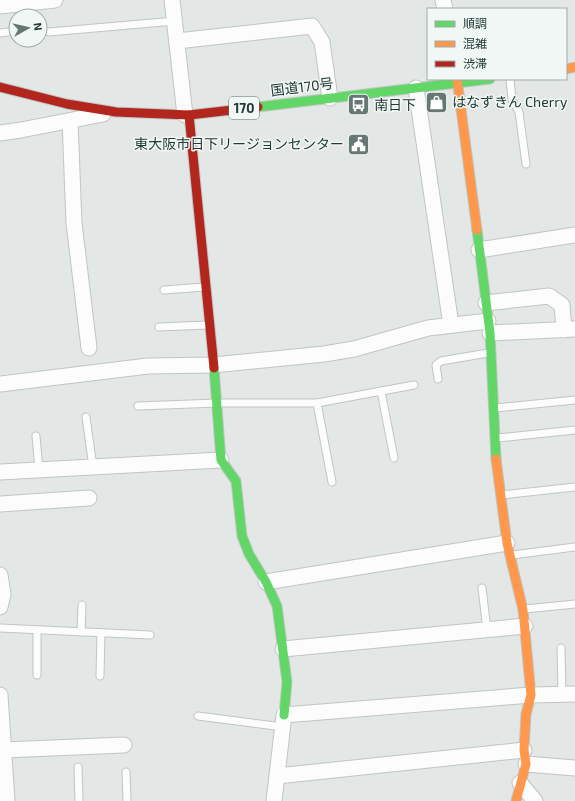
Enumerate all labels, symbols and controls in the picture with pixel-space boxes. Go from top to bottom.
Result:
north arrow [8,8,48,48]
legend [427,8,567,80]
text: 順調 [463,16,487,30]
text: N [31,22,45,31]
text: 混雑 [463,36,487,50]
text: 渋滞 [463,56,487,70]
street label: 国道170号 [270,74,334,99]
shop icon: はなずきん Cherry [424,89,450,115]
bus stop icon: 南日下 [346,92,372,118]
place label: はなずきん Cherry [452,93,568,110]
place label: 南日下 [374,96,416,113]
road number: 170 [229,97,259,119]
public building icon: 東大阪市日下リージョンセンター [346,131,372,157]
place label: 東大阪市日下リージョンセンター [134,135,344,152]

